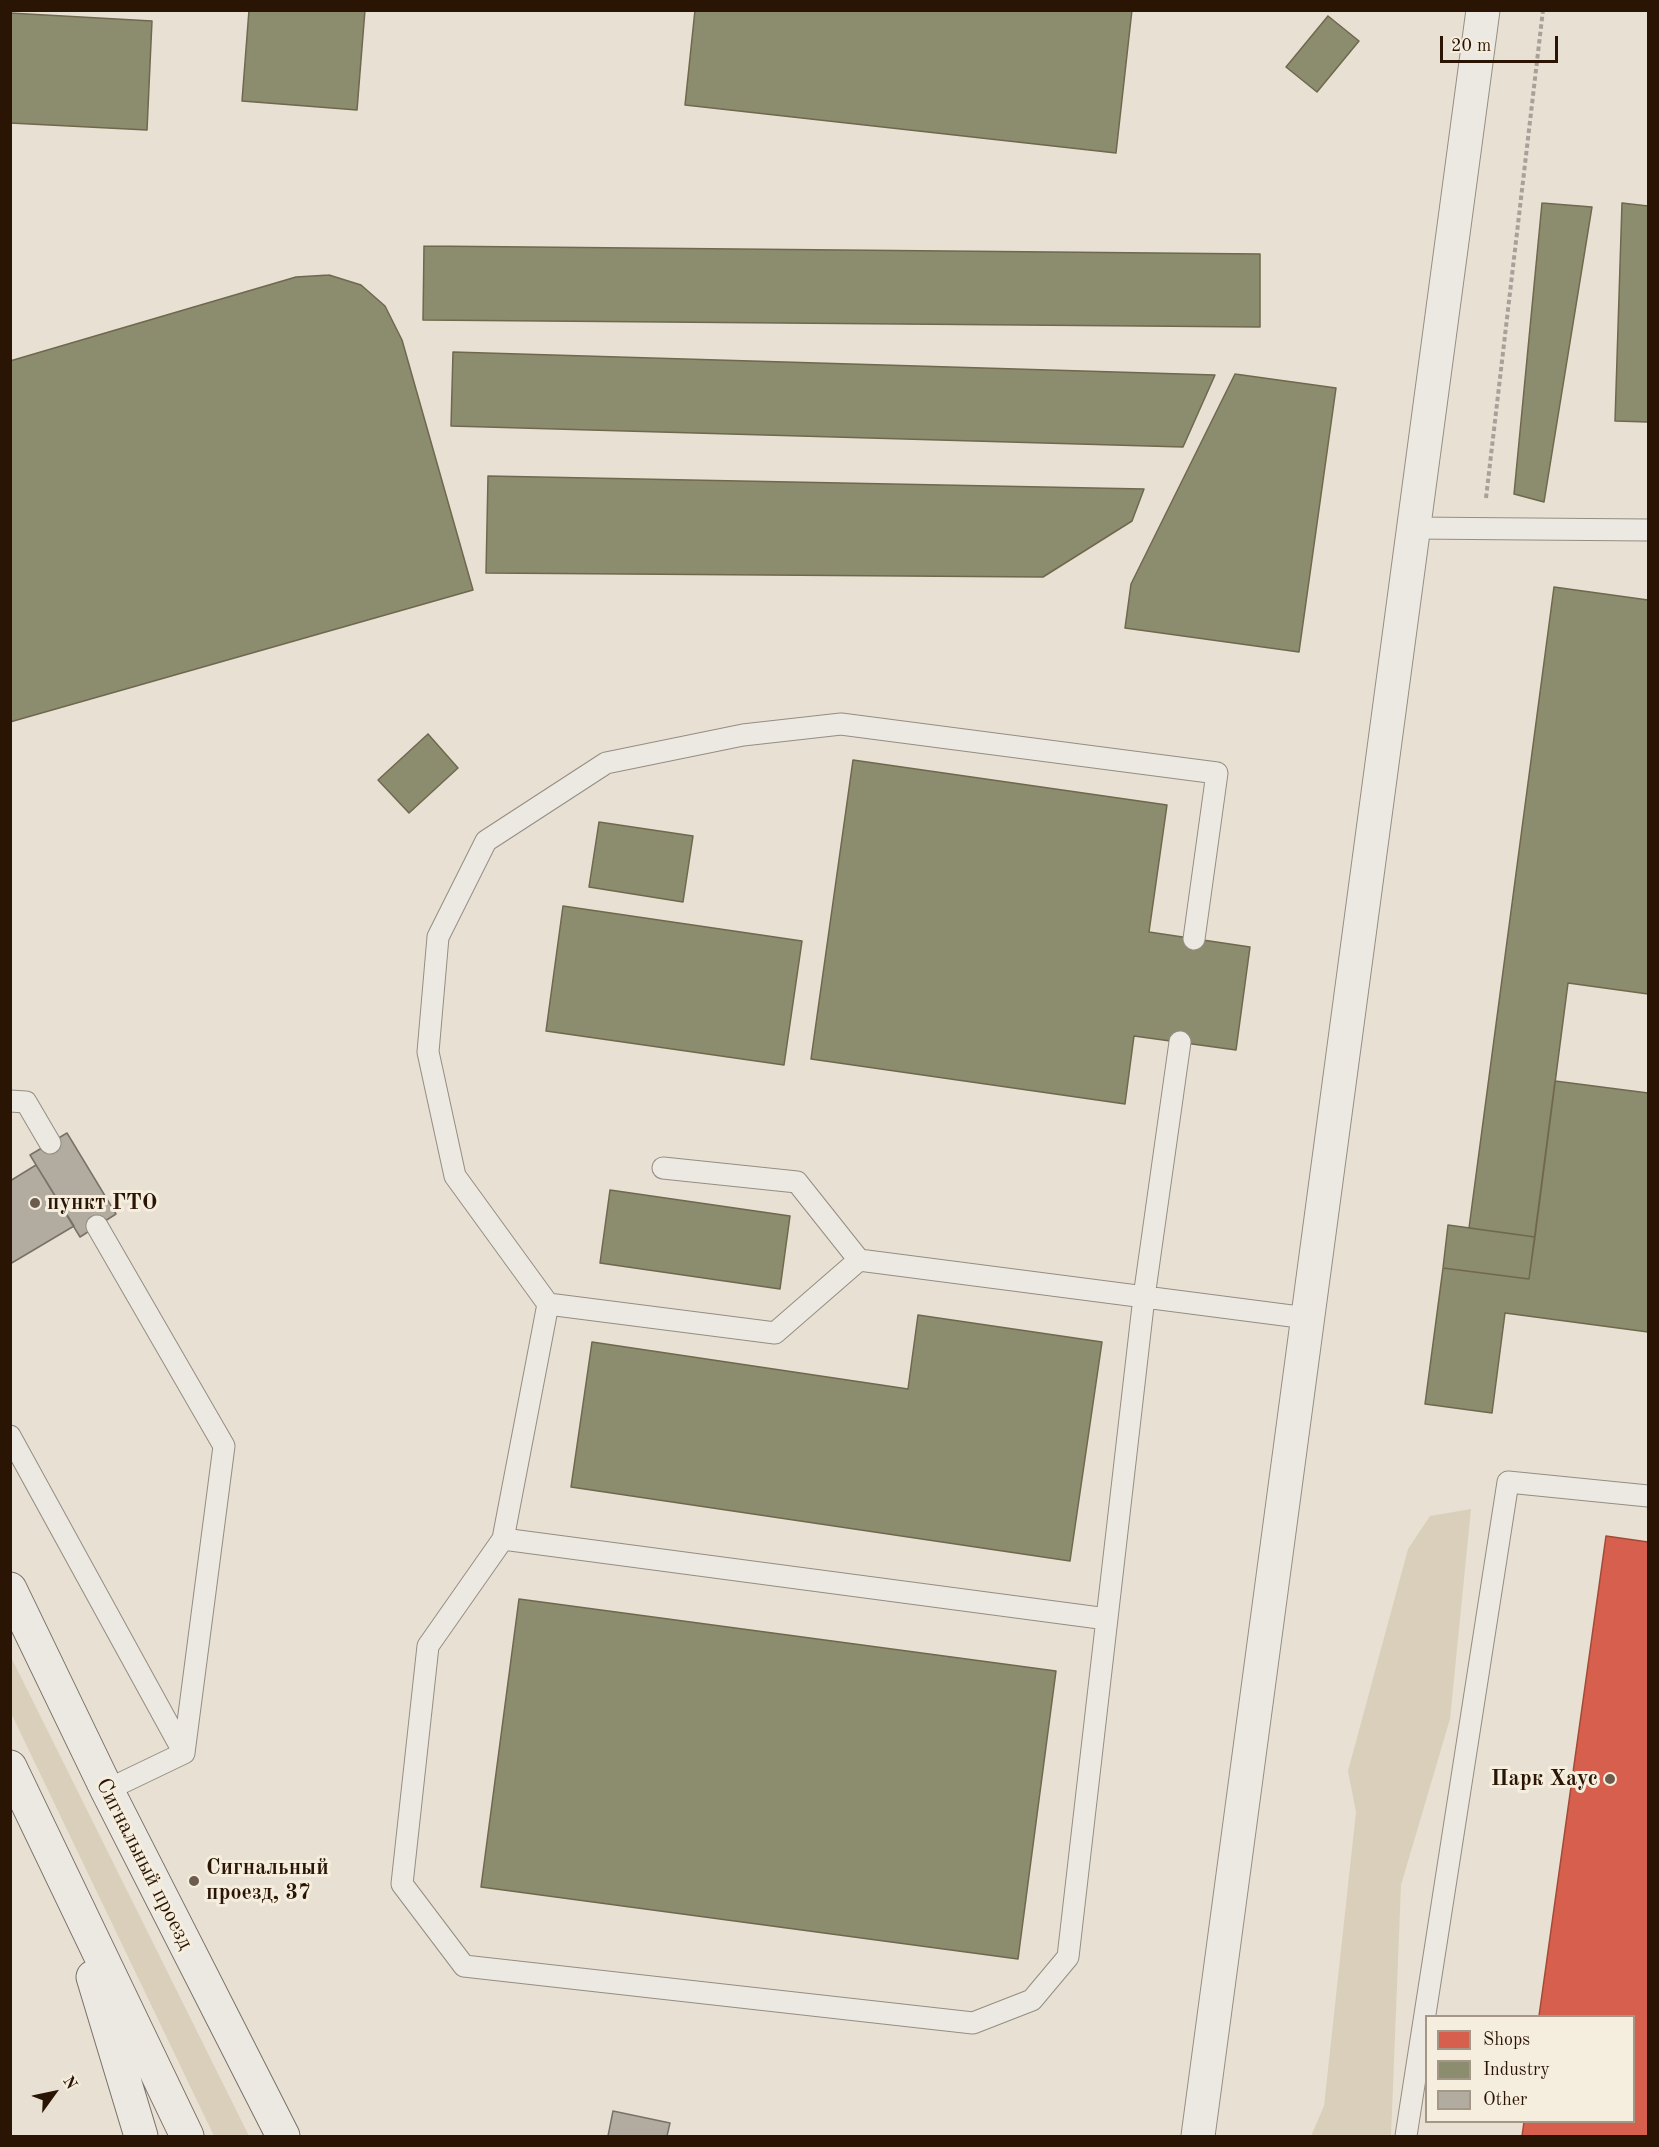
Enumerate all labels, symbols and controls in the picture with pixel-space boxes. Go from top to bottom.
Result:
scale bar [1443,24,1562,62]
text: 20 m [1451,37,1491,55]
place label: пункт ГТО [47,1190,157,1216]
marker: пункт ГТО [28,1196,42,1210]
place label: Парк Хаус [1491,1766,1598,1792]
marker: Парк Хаус [1603,1772,1617,1786]
street label: Сигнальный проезд [89,1774,199,1954]
place label: Сигнальный проезд, 37 [206,1855,329,1906]
marker: Сигнальный проезд, 37 [187,1874,201,1888]
legend [1425,2015,1635,2123]
text: Shops [1483,2031,1530,2049]
text: Industry [1483,2061,1550,2079]
north arrow [24,2063,84,2123]
text: N [59,2074,79,2093]
text: Other [1483,2091,1527,2109]

